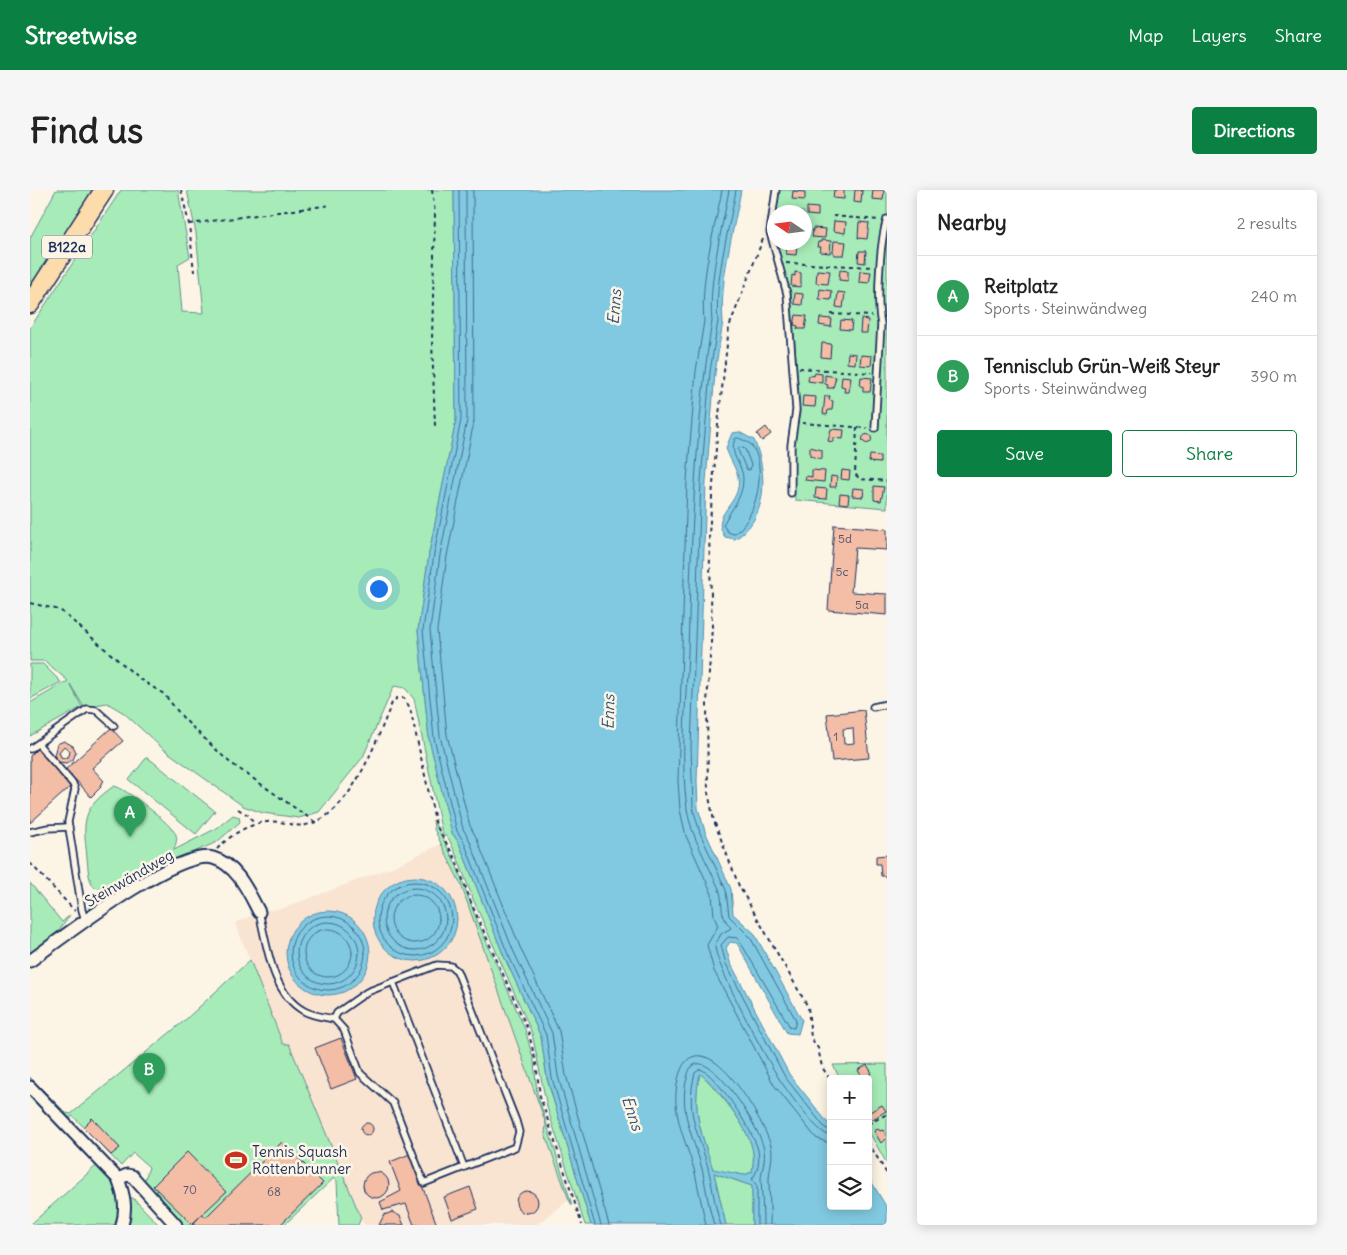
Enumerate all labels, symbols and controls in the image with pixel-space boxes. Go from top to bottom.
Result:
text: Streetwise [25,20,137,50]
text: Map [1128,24,1163,47]
text: Layers [1191,24,1247,47]
text: Share [1275,24,1322,47]
button: Directions [1192,107,1317,154]
text: Find us [30,108,143,152]
north arrow [767,205,812,250]
text: Nearby [937,209,1007,236]
text: 2 results [1237,213,1297,233]
road number: B122a [42,236,92,258]
text: Reitplatz [984,274,1058,298]
text: A [948,286,958,306]
text: 240 m [1251,286,1297,306]
water label: Enns [603,288,626,325]
text: Sports · Steinwändweg [984,298,1147,318]
text: Tennisclub Grün-Weiß Steyr [984,354,1220,378]
text: B [948,366,958,386]
text: 390 m [1250,366,1297,386]
text: Sports · Steinwändweg [984,378,1147,398]
button: Save [937,430,1112,477]
button: Share [1122,430,1297,477]
house number: 5d [838,531,852,546]
house number: 5c [835,564,849,579]
your location [366,576,392,602]
house number: 5a [855,597,869,612]
water label: Enns [597,693,619,730]
house number: 1 [834,729,838,744]
pin: A [114,796,146,837]
street label: Steinwändweg [81,845,177,911]
pin: B [133,1053,165,1094]
map controls [827,1075,872,1210]
button: + [827,1075,872,1120]
water label: Enns [618,1093,648,1133]
button: − [827,1120,872,1165]
place label: Tennis Squash Rottenbrunner [252,1142,351,1178]
sports icon: Tennis Squash Rottenbrunner [223,1147,249,1173]
button: layers [827,1165,872,1210]
house number: 70 [183,1182,197,1197]
house number: 68 [267,1184,281,1199]

